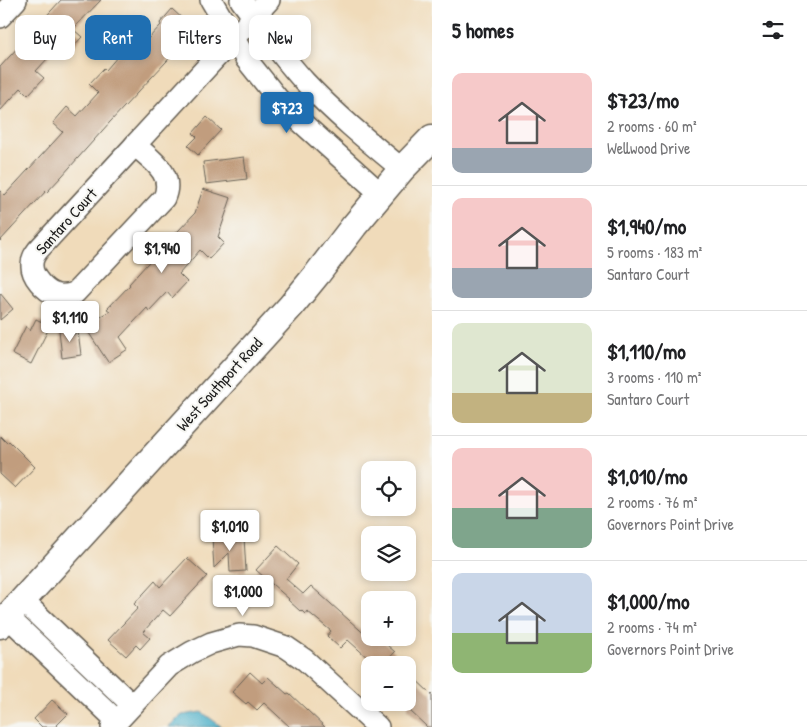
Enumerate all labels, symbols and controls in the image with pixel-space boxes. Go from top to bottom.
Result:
chip: Buy [15,15,75,60]
chip: Rent [85,15,151,60]
chip: Filters [161,15,239,60]
chip: New [249,15,311,60]
text: 5 homes [452,16,514,45]
icon: filters [759,16,787,44]
text: $723/mo [607,86,679,115]
pin: $723 [257,92,317,134]
icon: home [492,93,552,153]
text: $723 [272,97,302,119]
text: 2 rooms · 60 m² [607,115,697,137]
text: Wellwood Drive [607,137,690,159]
street label: Santaro Court [30,183,102,259]
text: $1,940/mo [607,212,686,241]
icon: home [492,218,552,278]
pin: $1,940 [121,232,203,274]
text: $1,940 [144,237,180,259]
text: 5 rooms · 183 m² [607,241,702,263]
text: Santaro Court [607,263,689,285]
pin: $1,110 [29,300,111,343]
text: $1,110 [52,306,88,328]
street label: West Southport Road [171,332,267,436]
text: $1,110/mo [607,337,686,366]
icon: home [492,343,552,403]
text: 3 rooms · 110 m² [607,366,702,388]
text: Santaro Court [607,388,689,410]
map controls [361,461,416,711]
button: locate [361,461,416,516]
text: $1,010/mo [607,462,688,491]
icon: home [492,468,552,528]
text: 2 rooms · 76 m² [607,491,697,513]
pin: $1,010 [189,510,271,552]
text: Governors Point Drive [607,513,734,535]
text: $1,010 [211,515,249,537]
button: layers [361,526,416,581]
pin: $1,000 [202,574,284,617]
text: $1,000 [224,580,262,602]
text: $1,000/mo [607,587,689,616]
button: + [361,591,416,646]
icon: home [492,593,552,653]
text: 2 rooms · 74 m² [607,616,697,638]
text: Governors Point Drive [607,638,734,660]
button: − [361,656,416,711]

